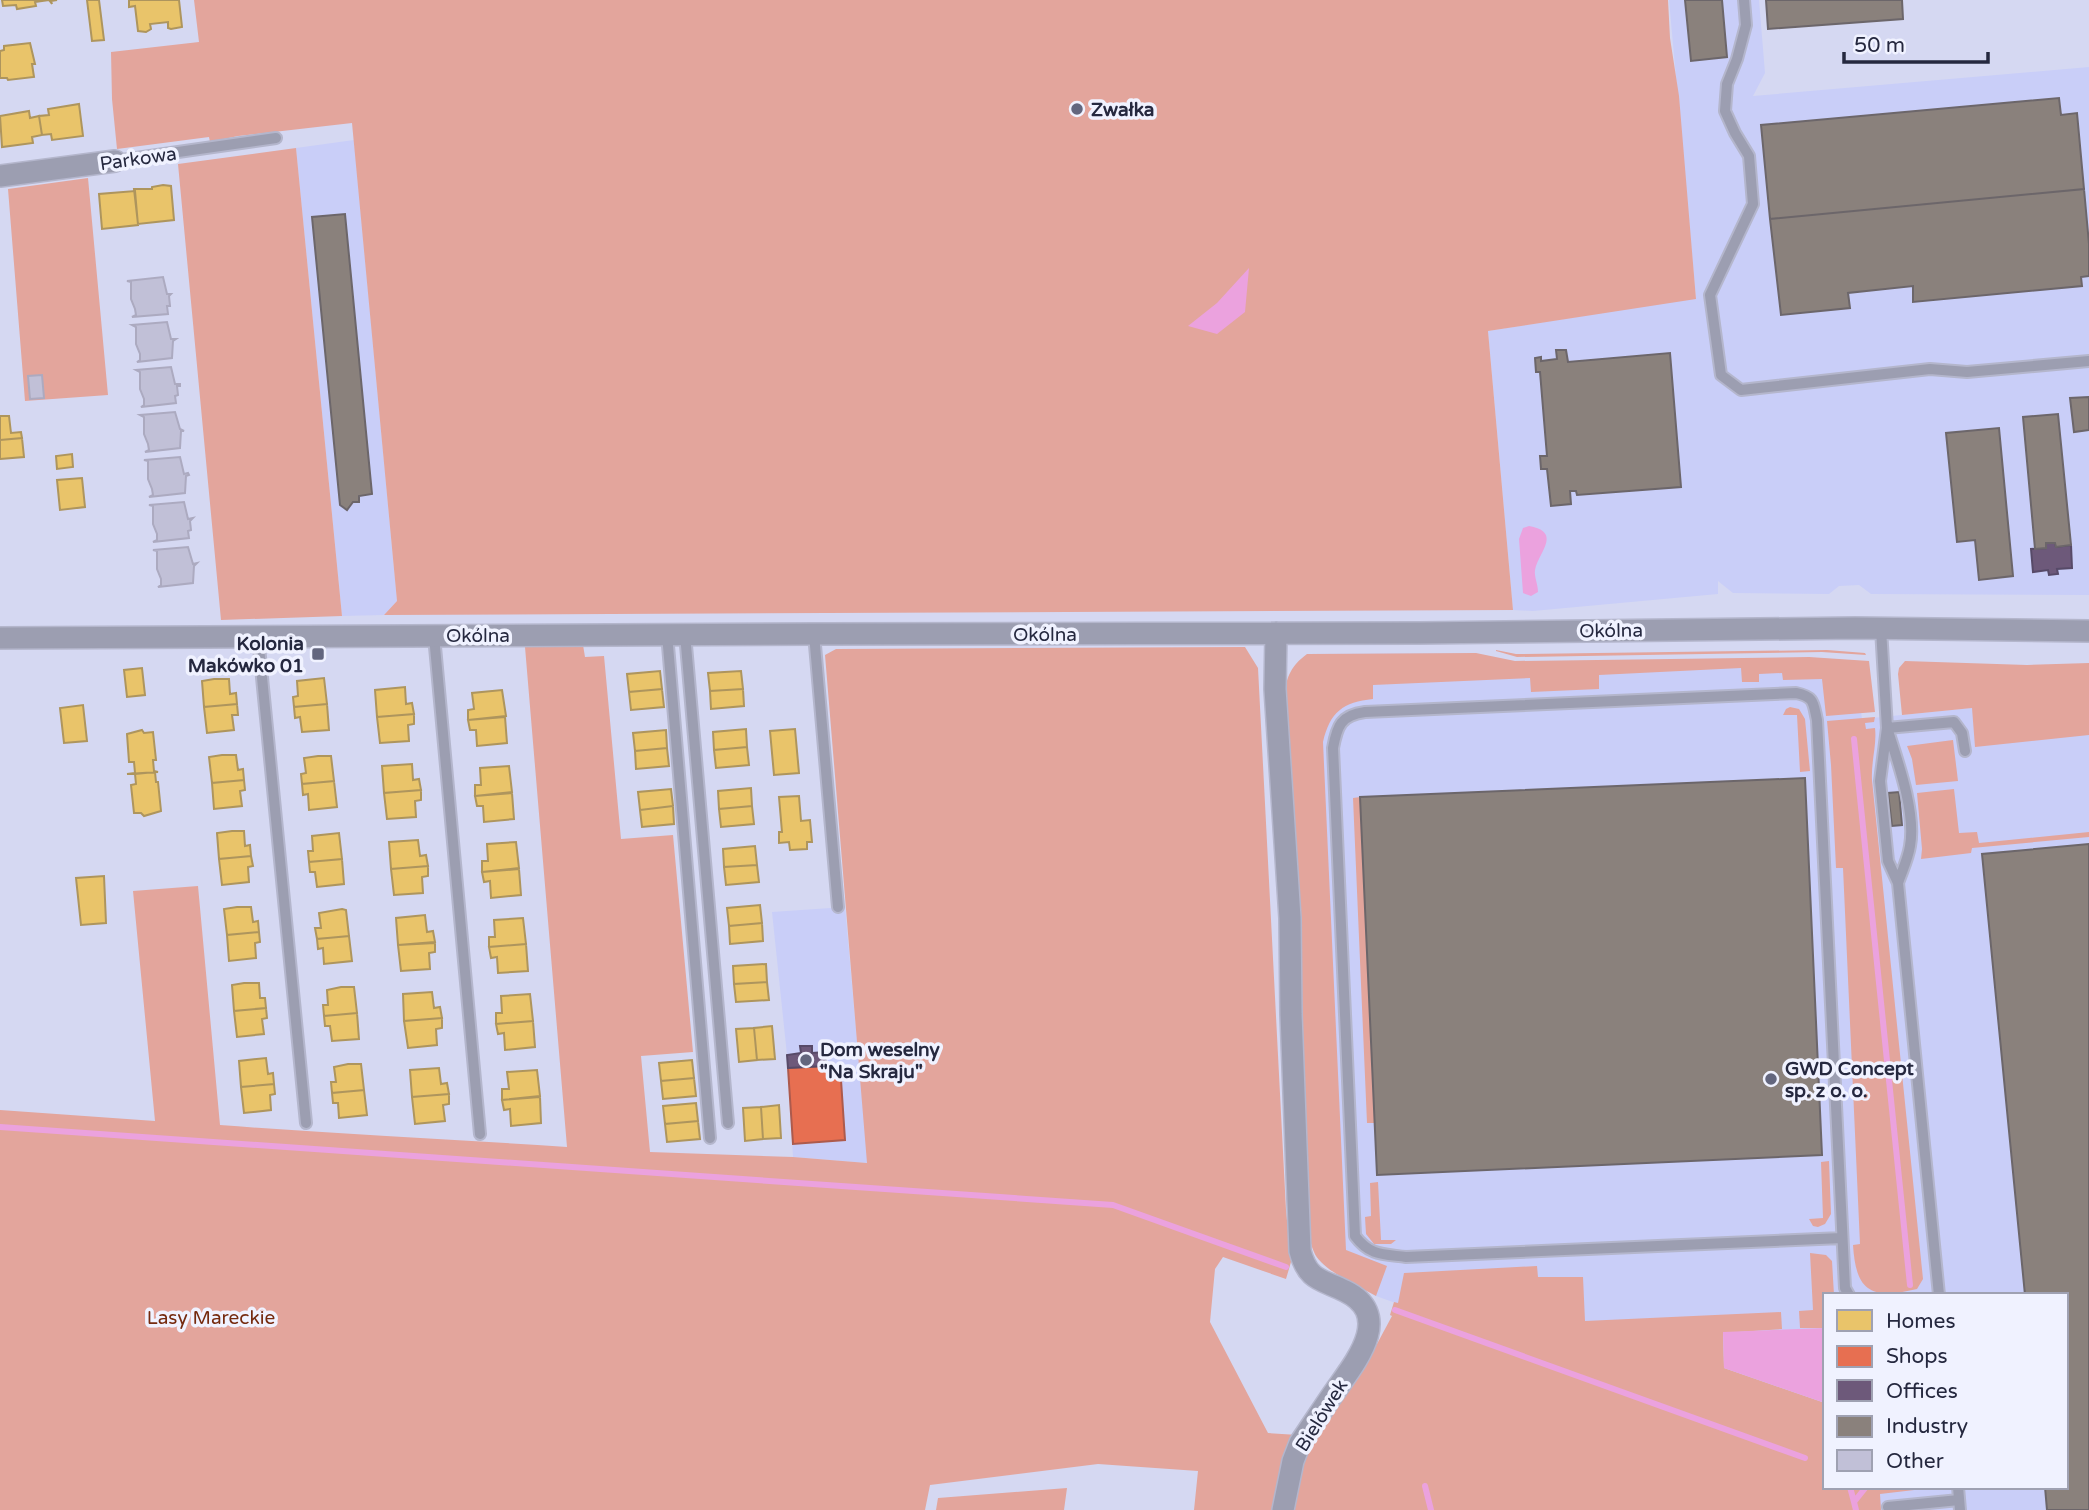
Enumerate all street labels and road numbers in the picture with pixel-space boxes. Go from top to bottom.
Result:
street label: Parkowa [98,143,178,175]
street label: Okólna [1579,619,1643,643]
street label: Okólna [1013,624,1077,646]
street label: Okólna [446,625,510,647]
street label: Bielówek [1291,1375,1353,1456]

